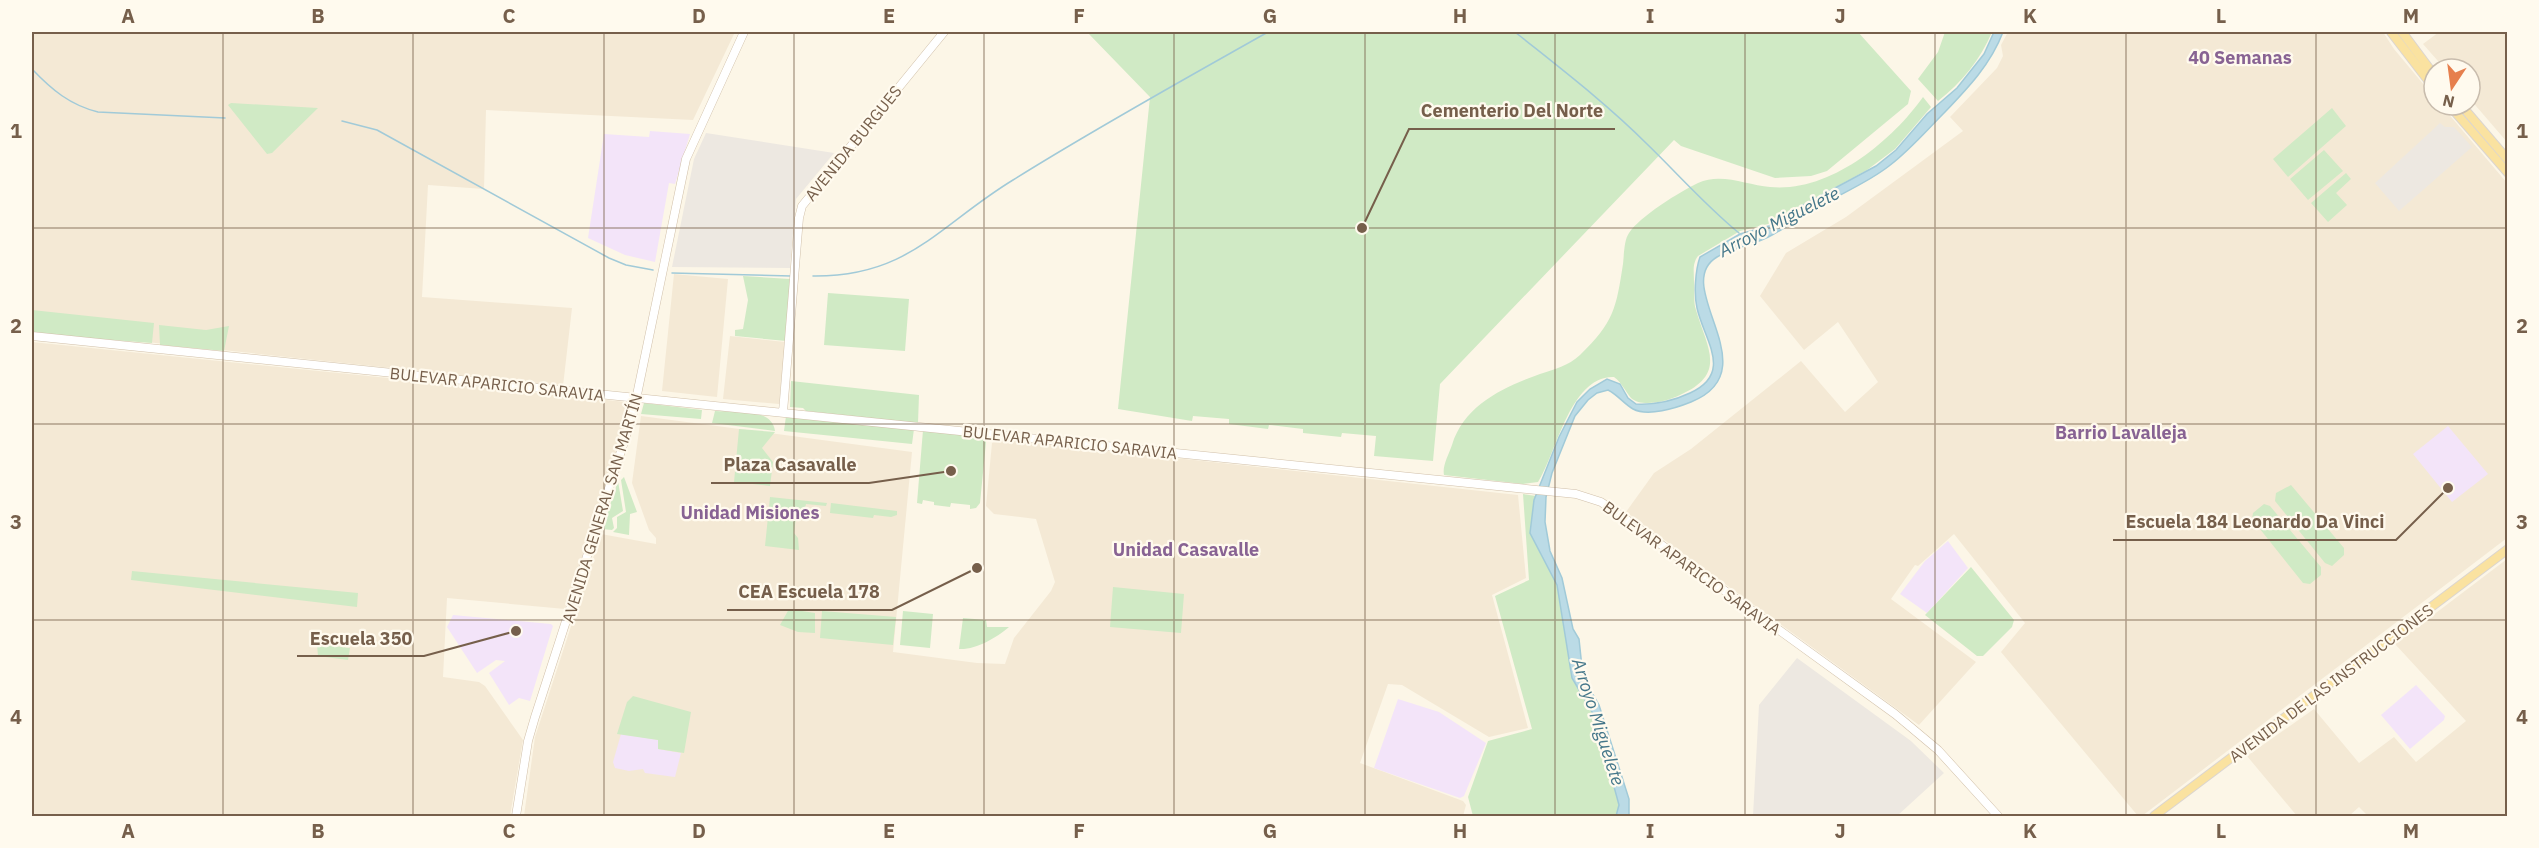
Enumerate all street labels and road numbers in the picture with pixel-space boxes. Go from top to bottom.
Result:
street label: AVENIDA BURGUES [800,81,906,205]
street label: BULEVAR APARICIO SARAVIA [389,363,605,405]
street label: AVENIDA GENERAL SAN MARTÍN [557,391,646,625]
street label: BULEVAR APARICIO SARAVIA [962,421,1178,463]
street label: BULEVAR APARICIO SARAVIA [1599,497,1785,639]
street label: AVENIDA DE LAS INSTRUCCIONES [2225,600,2437,766]

